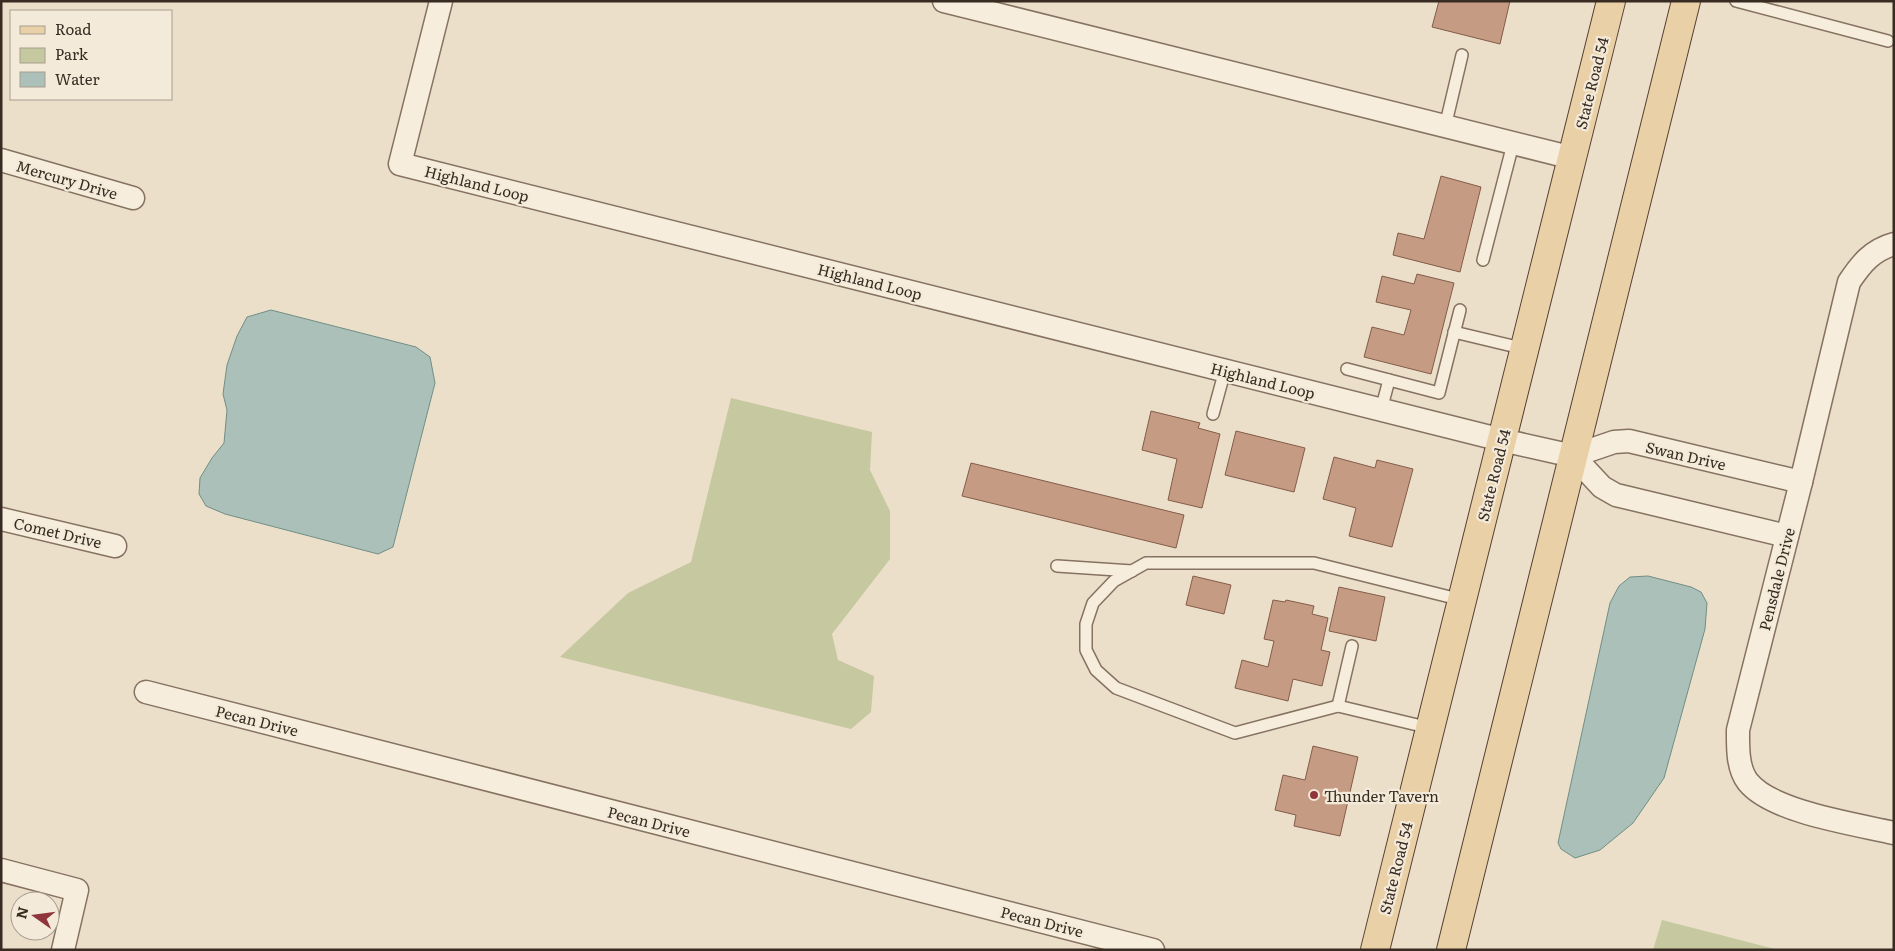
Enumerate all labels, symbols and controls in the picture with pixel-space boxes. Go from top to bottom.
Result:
legend [10,10,172,100]
text: Road [55,17,91,40]
street label: State Road 54 [1568,34,1614,132]
text: Park [55,42,89,65]
text: Water [55,67,100,90]
street label: Mercury Drive [14,154,121,205]
street label: Highland Loop [422,159,532,207]
street label: Highland Loop [815,257,925,305]
street label: Highland Loop [1208,356,1318,404]
street label: State Road 54 [1470,426,1516,524]
street label: Swan Drive [1644,435,1729,475]
street label: Comet Drive [12,511,104,553]
street label: Pensdale Drive [1752,525,1800,633]
street label: Pecan Drive [213,699,301,741]
place label: Thunder Tavern [1324,784,1439,807]
marker: Thunder Tavern [1308,789,1320,801]
street label: Pecan Drive [605,800,693,842]
street label: State Road 54 [1372,819,1418,917]
north arrow [10,891,60,941]
street label: Pecan Drive [998,900,1086,942]
text: N [10,904,33,921]

